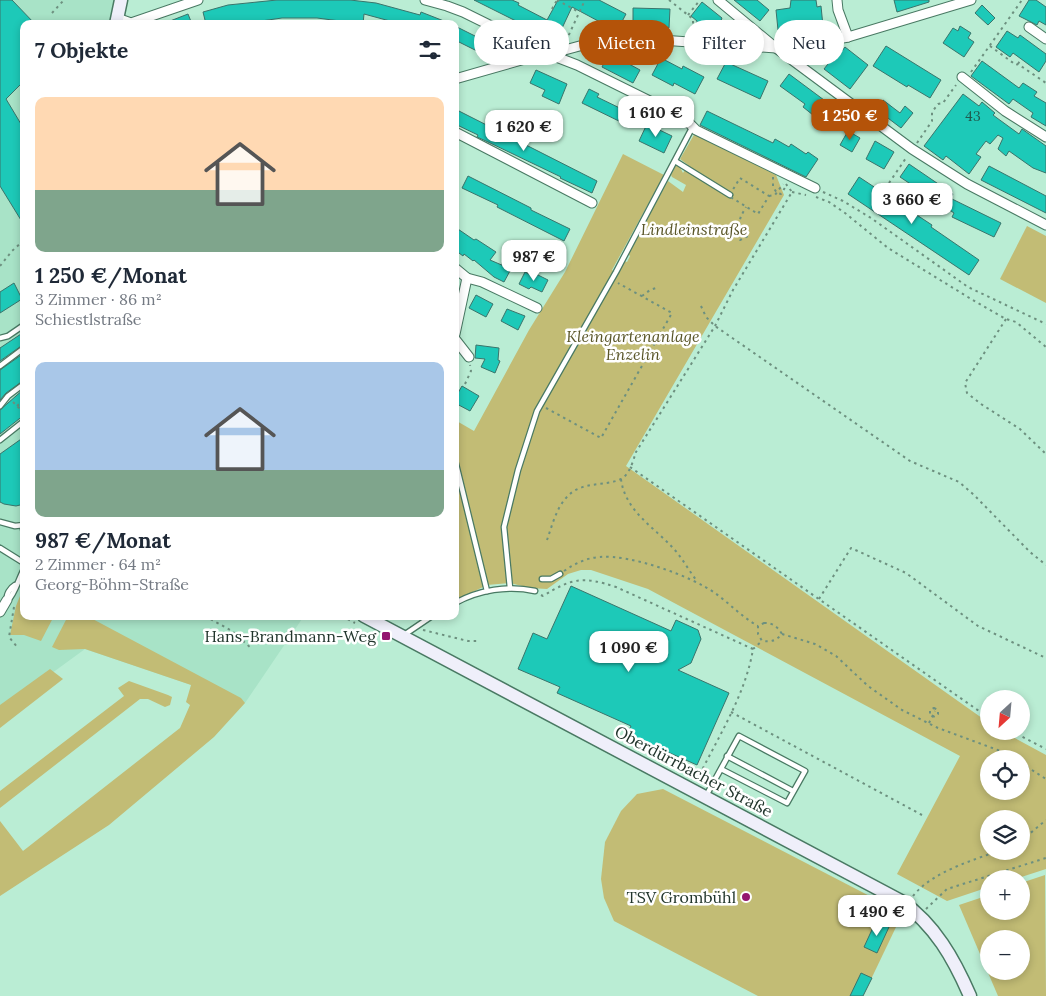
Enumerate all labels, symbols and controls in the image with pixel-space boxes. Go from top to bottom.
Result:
chip: Kaufen [474,20,569,65]
chip: Mieten [579,20,674,65]
chip: Filter [684,20,764,65]
chip: Neu [774,20,844,65]
icon: filters [416,36,444,64]
text: 7 Objekte [35,37,128,64]
pin: 1 610 € [610,96,702,138]
pin: 1 250 € [804,98,896,141]
text: 1 610 € [629,102,683,122]
text: 1 250 € [822,105,878,125]
house number: 43 [965,107,981,125]
pin: 1 620 € [478,110,570,152]
text: 1 620 € [496,116,552,136]
icon: home [195,129,285,219]
pin: 3 660 € [866,182,958,225]
text: 3 660 € [883,189,941,209]
park label: Lindleinstraße [641,219,748,239]
pin: 987 € [499,240,569,282]
text: 987 € [512,246,556,266]
text: 1 250 €/Monat [35,262,187,289]
text: 3 Zimmer · 86 m² [35,289,162,309]
text: Schiestlstraße [35,309,142,329]
park label: Kleingartenanlage Enzelin [566,326,700,364]
icon: home [195,394,285,484]
text: 987 €/Monat [35,527,171,554]
text: 2 Zimmer · 64 m² [35,554,161,574]
text: Georg-Böhm-Straße [35,574,189,594]
place label: Hans-Brandmann-Weg [204,626,377,646]
marker: Hans-Brandmann-Weg [380,630,392,642]
pin: 1 090 € [583,630,675,673]
text: 1 090 € [600,637,658,657]
north arrow [980,690,1030,740]
map controls [980,690,1030,980]
street label: Oberdürrbacher Straße [612,721,777,821]
button: locate [980,750,1030,800]
button: layers [980,810,1030,860]
button: + [980,870,1030,920]
place label: TSV Grombühl [627,887,736,907]
marker: TSV Grombühl [740,891,752,903]
pin: 1 490 € [831,894,923,937]
text: 1 490 € [849,901,905,921]
button: − [980,930,1030,980]

